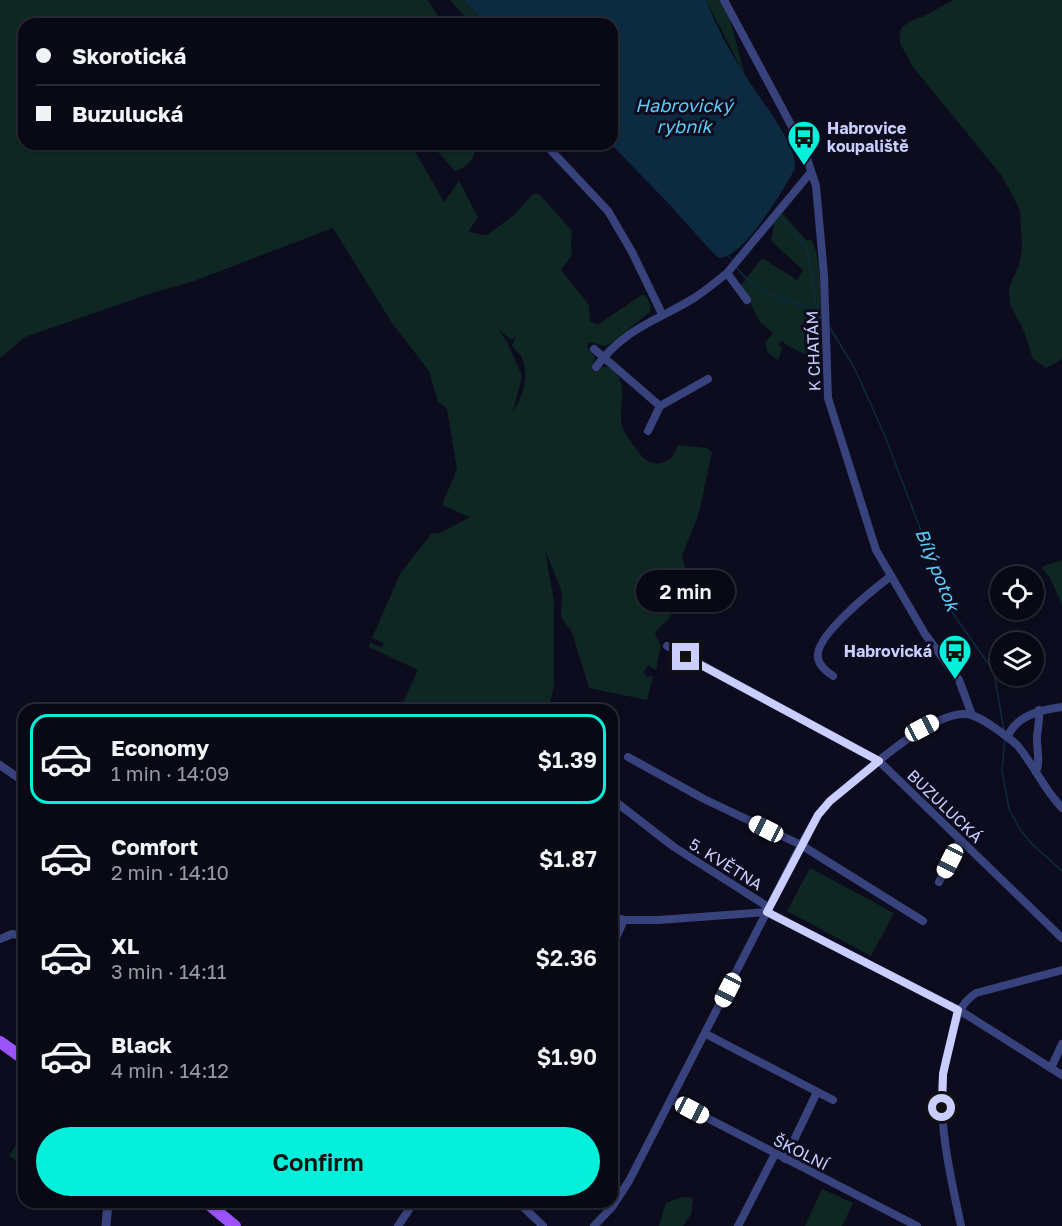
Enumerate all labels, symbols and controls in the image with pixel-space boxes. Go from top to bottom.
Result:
text: Skorotická [72,42,186,69]
water label: Habrovický rybník [635,94,736,137]
text: Buzulucká [72,100,183,127]
place label: Habrovice koupaliště [827,118,909,156]
bus stop icon: Habrovice koupaliště [786,119,822,166]
street label: K CHATÁM [802,310,824,392]
water label: Bílý potok [911,525,965,616]
map controls [990,566,1044,686]
button: locate [990,566,1044,620]
callout: 2 min [636,570,736,612]
text: 2 min [660,579,712,603]
button: layers [990,632,1044,686]
bus stop icon: Habrovická [937,633,973,680]
place label: Habrovická [844,641,932,661]
route end [672,643,699,670]
car [902,712,942,744]
icon: car [39,732,93,786]
text: Economy [111,734,209,761]
text: $1.39 [538,746,597,773]
text: 1 min · 14:09 [111,761,229,785]
street label: BUZULUCKÁ [903,765,987,847]
car [746,813,786,845]
icon: car [39,831,93,885]
text: Comfort [111,833,198,860]
street label: 5. KVĚTNA [686,834,767,895]
car [934,841,966,881]
text: $1.87 [539,845,597,872]
text: 2 min · 14:10 [111,860,229,884]
icon: car [39,930,93,984]
text: XL [111,932,139,959]
text: $2.36 [535,944,597,971]
text: 3 min · 14:11 [111,959,226,983]
car [712,970,744,1010]
icon: car [39,1029,93,1083]
text: Black [111,1031,172,1058]
text: $1.90 [537,1043,597,1070]
text: 4 min · 14:12 [111,1058,229,1082]
car [672,1094,712,1126]
route start [928,1094,955,1121]
button: Confirm [36,1127,600,1196]
street label: ŠKOLNÍ [770,1130,833,1175]

